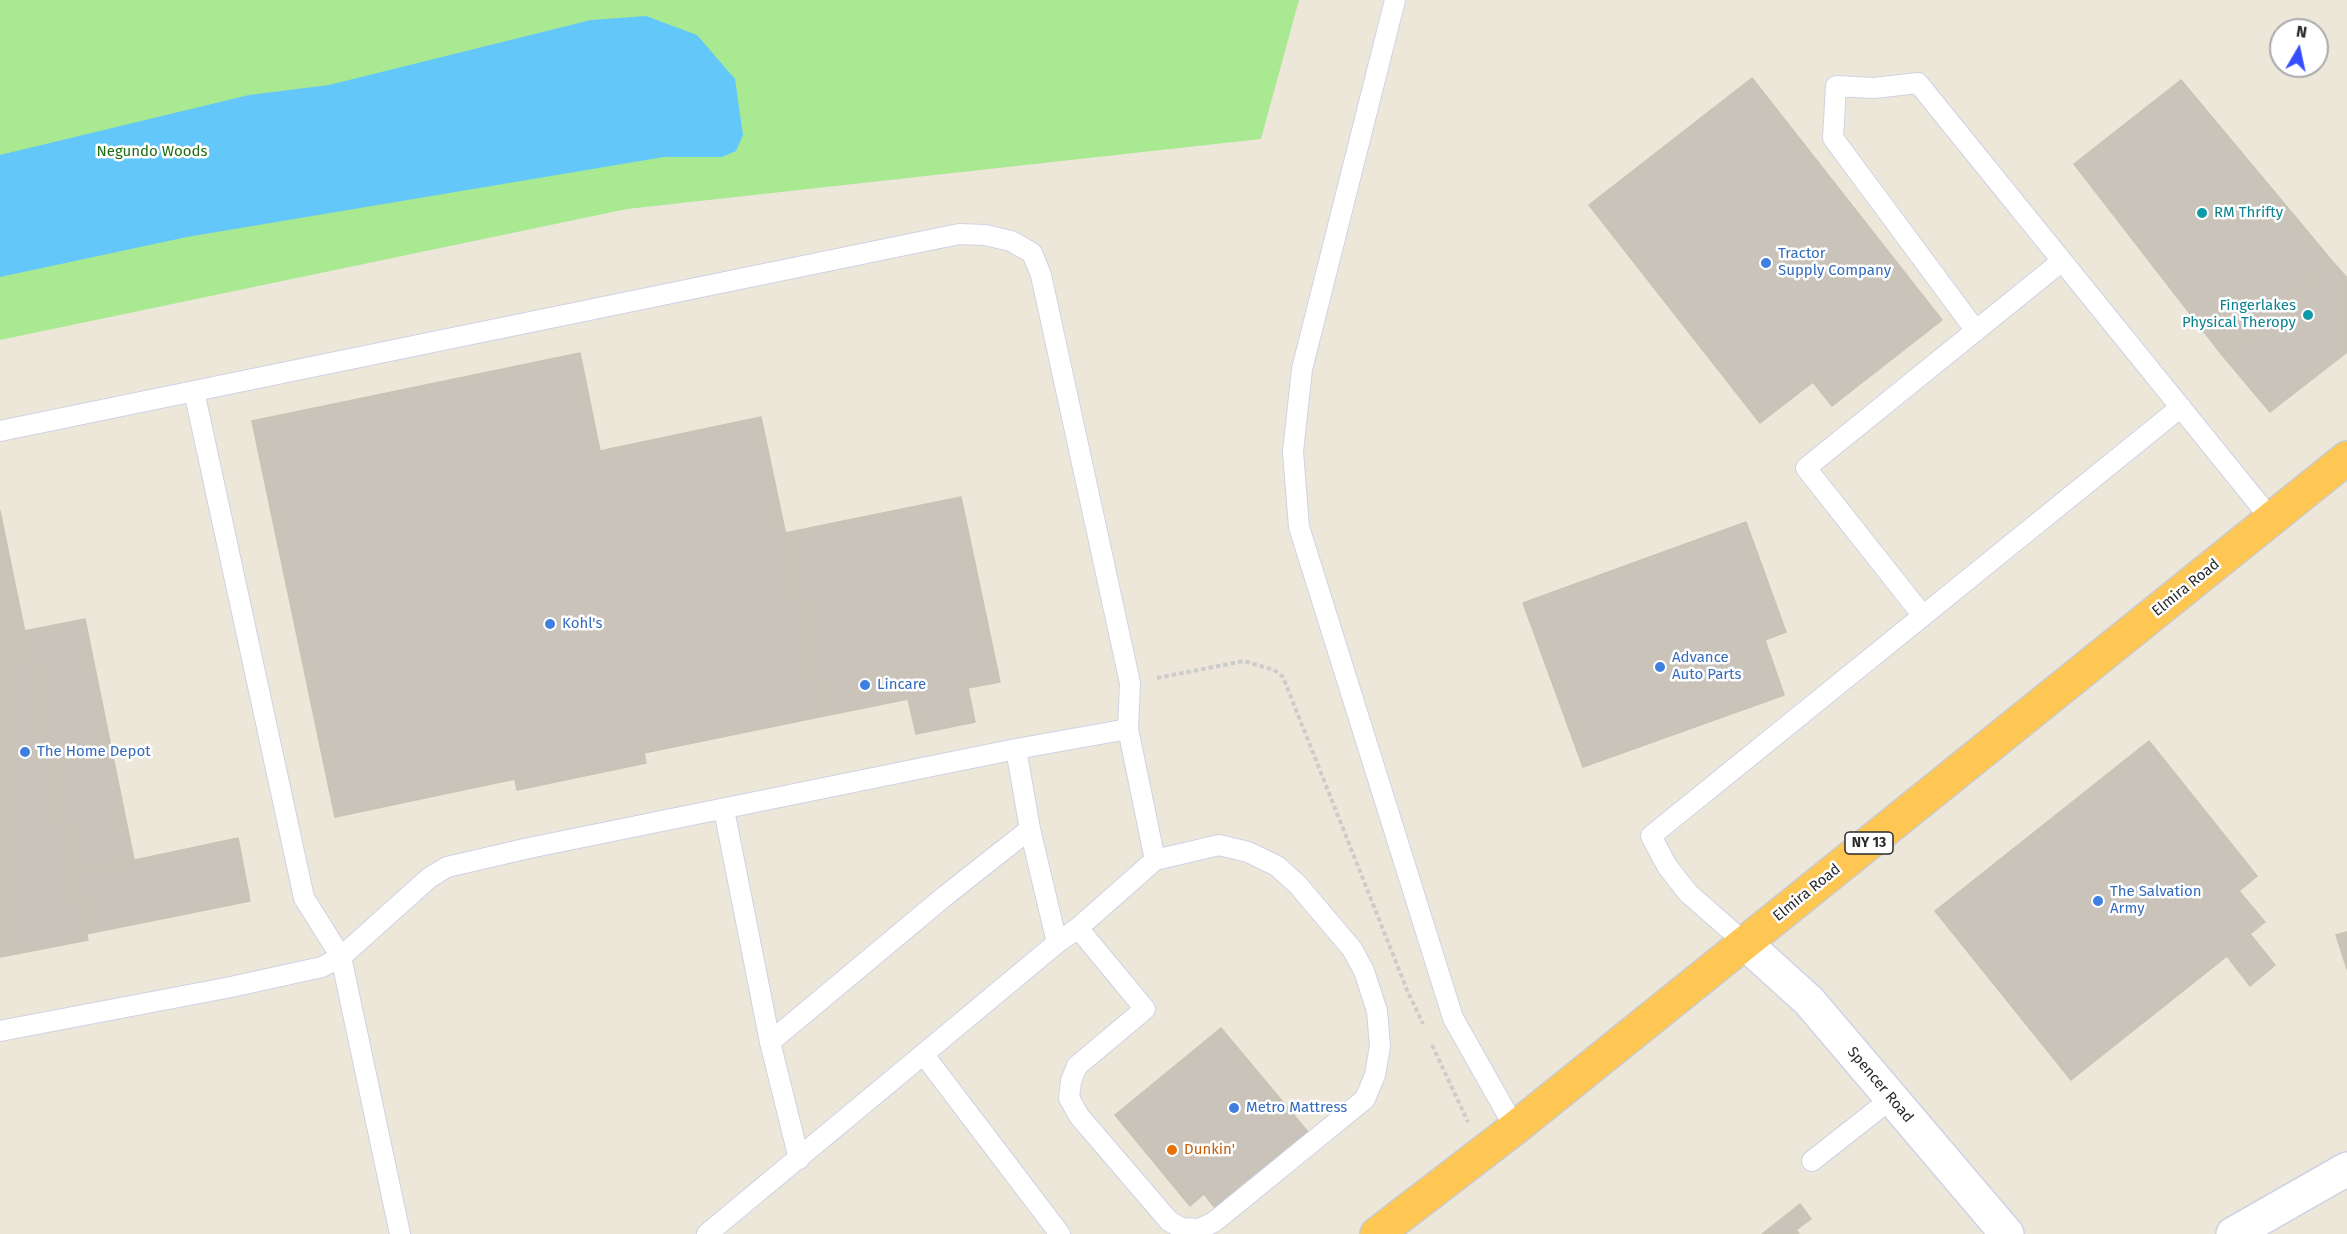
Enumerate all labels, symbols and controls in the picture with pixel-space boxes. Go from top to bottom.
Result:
north arrow [2269,18,2329,78]
text: N [2295,21,2308,42]
park label: Negundo Woods [96,143,208,161]
place label: RM Thrifty [2214,204,2283,222]
marker: RM Thrifty [2195,206,2209,220]
place label: Tractor Supply Company [1778,245,1891,280]
marker: Tractor Supply Company [1759,256,1773,270]
place label: Fingerlakes Physical Theropy [2182,297,2296,332]
marker: Fingerlakes Physical Theropy [2301,308,2315,322]
street label: Elmira Road [2149,555,2223,621]
place label: Kohl's [562,615,602,633]
marker: Kohl's [543,617,557,631]
place label: Advance Auto Parts [1672,649,1742,684]
marker: Advance Auto Parts [1653,660,1667,674]
place label: Lincare [877,676,926,694]
marker: Lincare [858,678,872,692]
place label: The Home Depot [37,743,151,761]
marker: The Home Depot [18,745,32,759]
road number: NY 13 [1845,832,1893,854]
street label: Elmira Road [1770,860,1844,926]
place label: The Salvation Army [2110,883,2202,918]
marker: The Salvation Army [2091,894,2105,908]
street label: Spencer Road [1843,1043,1917,1127]
place label: Metro Mattress [1246,1099,1347,1117]
marker: Metro Mattress [1227,1101,1241,1115]
place label: Dunkin' [1184,1141,1235,1159]
marker: Dunkin' [1165,1143,1179,1157]

